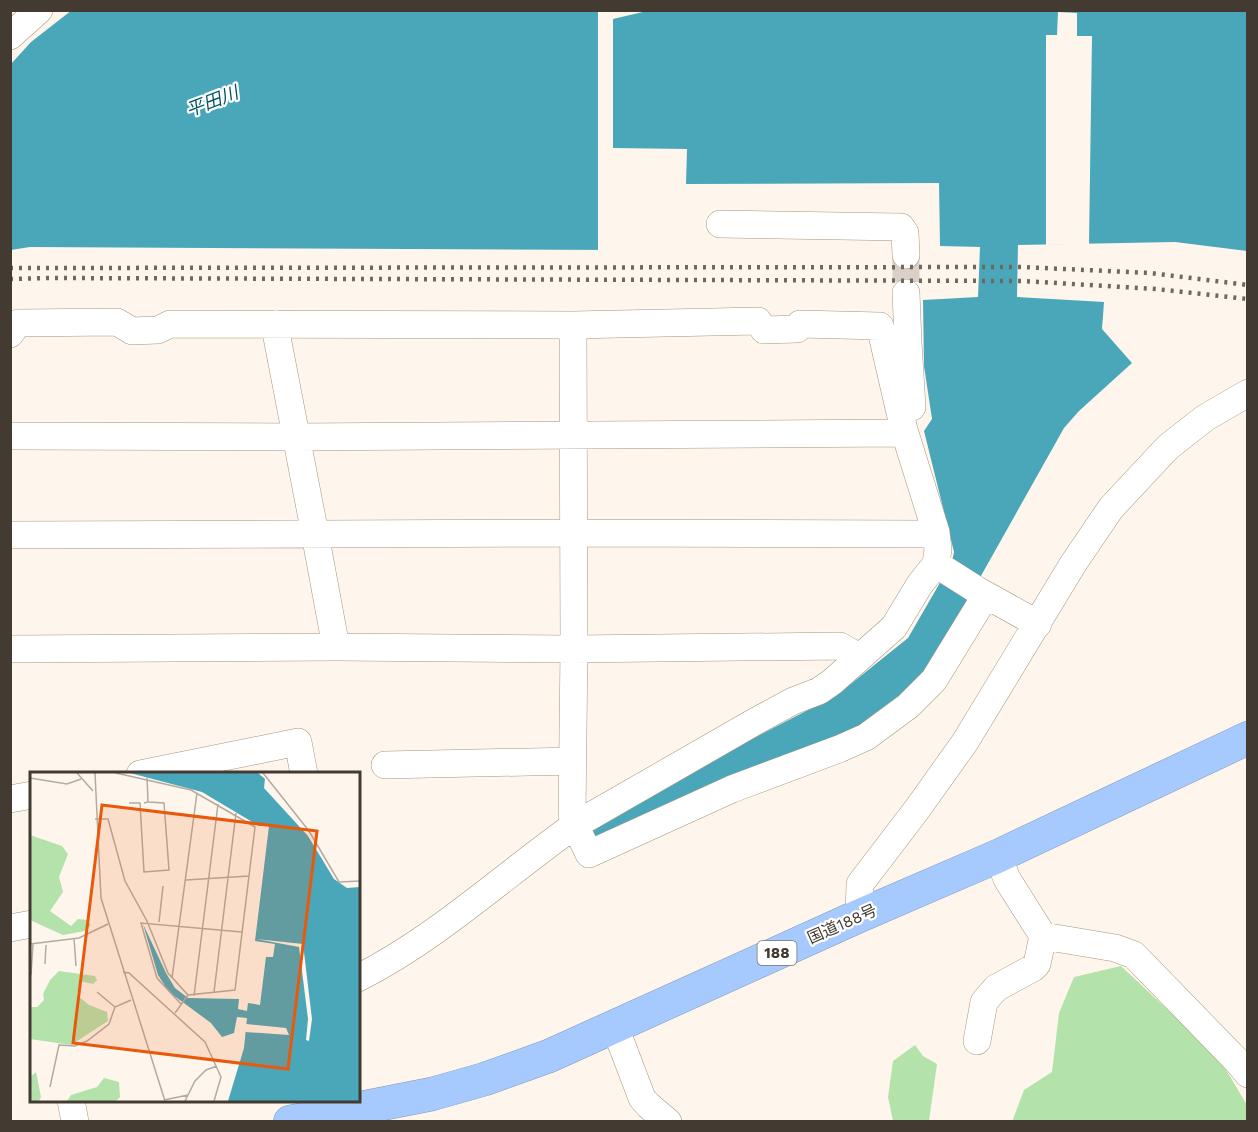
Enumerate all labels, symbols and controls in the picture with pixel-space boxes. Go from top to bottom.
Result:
water label: 平田川 [183,81,243,120]
inset map [30,772,360,1102]
street label: 国道188号 [804,900,880,948]
road number: 188 [758,941,796,965]

